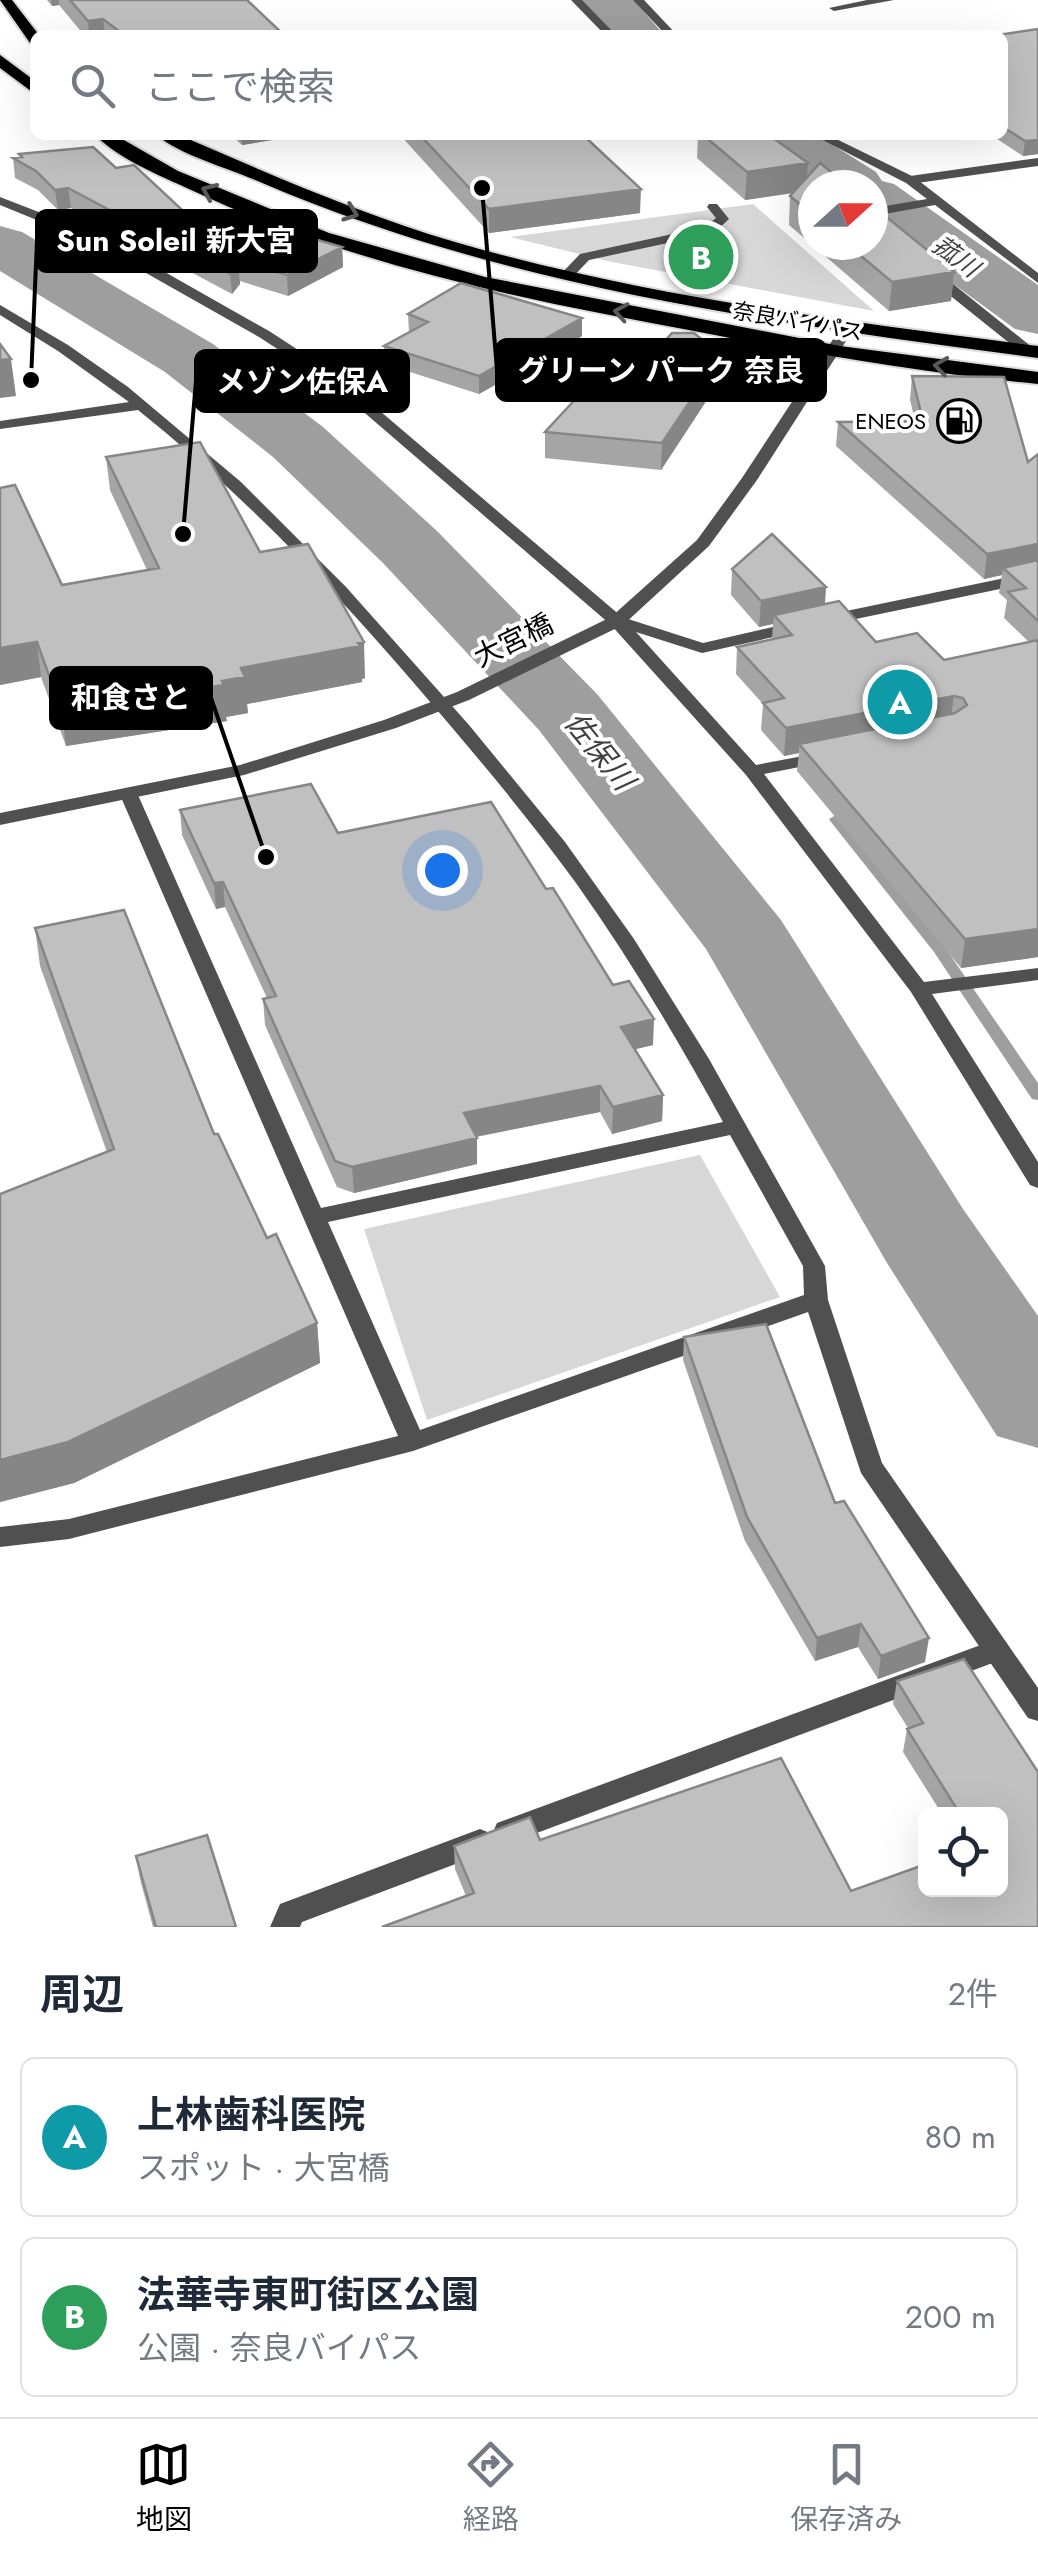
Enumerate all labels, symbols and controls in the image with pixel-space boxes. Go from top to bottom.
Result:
search box [30,30,1008,140]
icon: search [65,58,120,113]
text: ここで検索 [145,59,335,114]
north arrow [798,170,888,260]
one-way arrow [202,183,220,203]
one-way arrow [342,202,359,222]
callout: Sun Soleil 新大宮 [37,211,316,271]
text: Sun Soleil 新大宮 [56,219,296,262]
pin: B [668,220,734,294]
water label: 菰川 [925,227,989,287]
street label: 奈良バイパス [730,294,866,348]
one-way arrow [613,302,629,323]
callout: グリーン パーク 奈良 [497,340,825,400]
text: グリーン パーク 奈良 [518,349,804,392]
callout: メゾン佐保A [196,351,408,411]
one-way arrow [933,356,950,377]
text: メゾン佐保A [216,360,389,403]
fuel station icon: ENEOS [936,398,982,444]
place label: ENEOS [855,405,926,437]
street label: 大宮橋 [466,604,560,677]
pin: A [868,664,932,740]
callout: 和食さと [51,668,211,728]
text: 和食さと [71,676,191,719]
water label: 佐保川 [554,702,646,802]
your location [417,845,468,896]
map controls [918,1807,1008,1897]
button: locate [918,1807,1008,1897]
text: 周辺 [40,1964,124,2025]
text: 2件 [948,1971,998,2017]
text: 上林歯科医院 [137,2087,365,2142]
text: A [63,2114,86,2160]
text: 80 m [925,2114,996,2160]
text: スポット · 大宮橋 [137,2145,390,2191]
text: 法華寺東町街区公園 [137,2267,479,2322]
text: B [64,2294,85,2340]
text: 200 m [905,2294,996,2340]
text: 公園 · 奈良バイパス [137,2325,421,2371]
tab: 地図 [136,2437,192,2540]
tab: 経路 [463,2437,519,2540]
tab: 保存済み [790,2437,902,2540]

